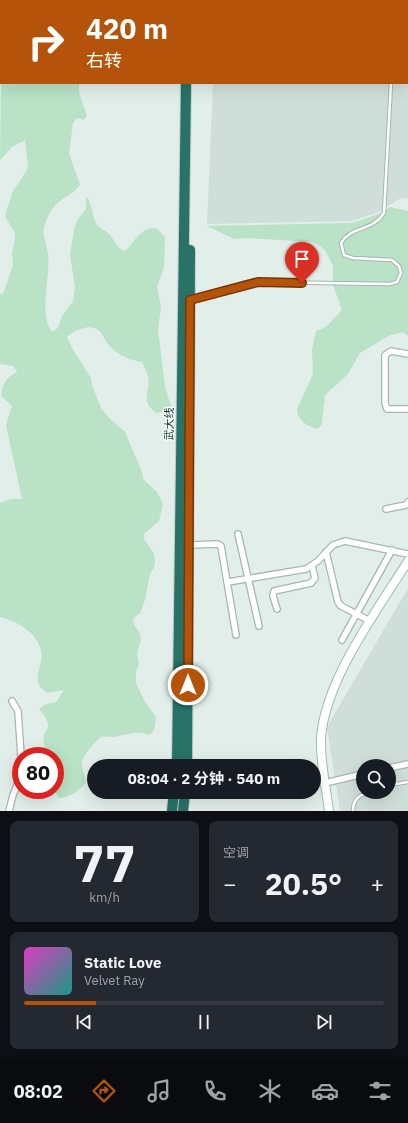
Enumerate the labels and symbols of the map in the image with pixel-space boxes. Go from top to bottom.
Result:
pin [285,242,319,283]
street label: 武大线 [162,407,176,441]
position arrow [167,664,209,706]
speed limit sign: 80 [12,747,64,799]

